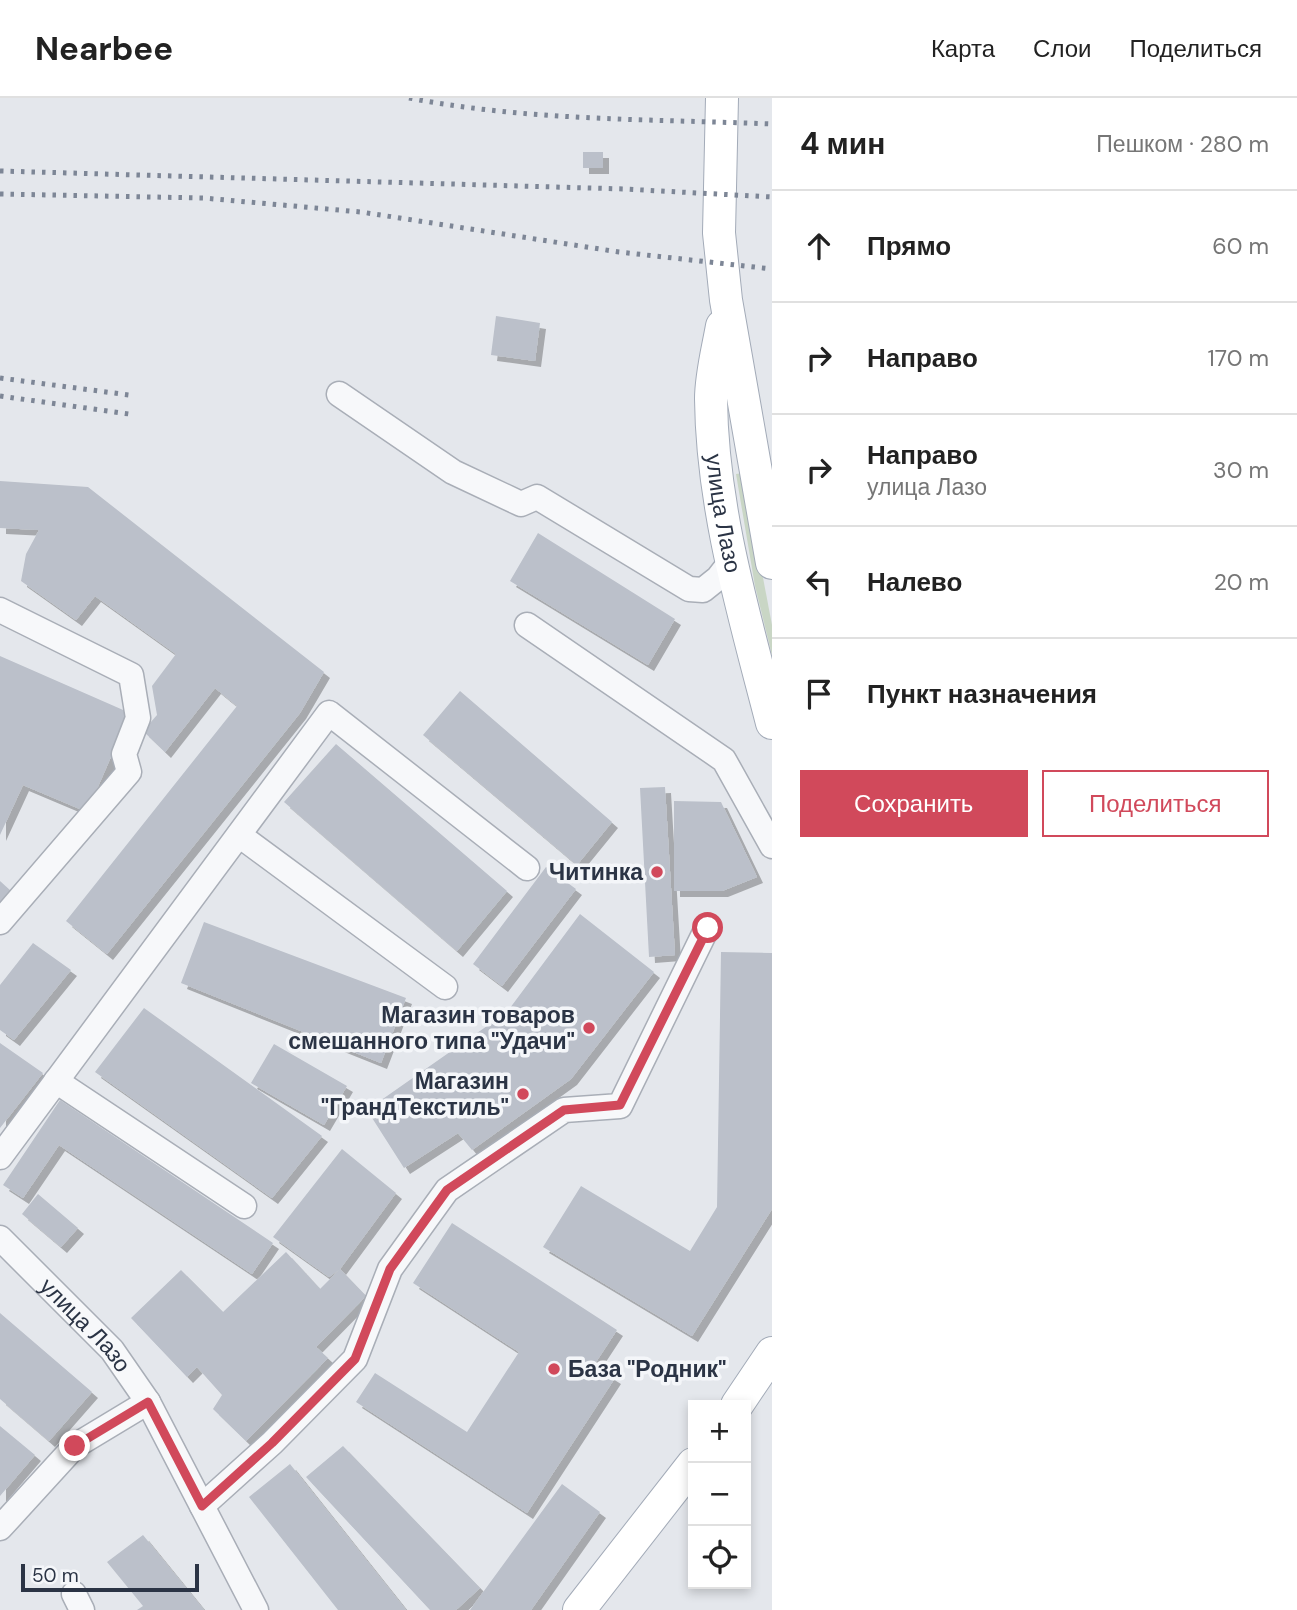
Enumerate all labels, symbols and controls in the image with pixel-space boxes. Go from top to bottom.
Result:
text: Nearbee [35,27,173,70]
text: Карта [931,33,995,64]
text: Слои [1033,33,1091,64]
text: Поделиться [1129,33,1262,64]
text: 4 мин [800,124,885,163]
text: Пешком · 280 m [1096,129,1269,159]
icon: ahead [800,227,838,265]
text: Прямо [867,229,951,263]
text: 60 m [1212,231,1269,261]
icon: right [800,339,838,377]
text: Направо [867,341,978,375]
text: 170 m [1208,343,1269,373]
text: Направо [867,438,978,472]
icon: right [800,451,838,489]
street label: улица Лазо [699,452,748,576]
text: 30 m [1213,455,1269,485]
text: улица Лазо [867,472,987,502]
icon: left [800,563,838,601]
text: Налево [867,565,962,599]
text: 20 m [1214,567,1269,597]
icon: arrive [800,675,838,713]
text: Пункт назначения [867,677,1097,711]
button: Сохранить [800,770,1028,837]
button: Поделиться [1042,770,1269,837]
place label: Читинка [549,857,643,887]
marker: Читинка [649,864,665,880]
route start [692,912,723,943]
place label: Магазин товаров смешанного типа "Удачи" [288,1000,575,1056]
marker: Магазин товаров смешанного типа "Удачи" [581,1020,597,1036]
place label: Магазин "ГрандТекстиль" [321,1066,509,1122]
marker: Магазин "ГрандТекстиль" [515,1086,531,1102]
street label: улица Лазо [33,1271,138,1378]
place label: База "Родник" [568,1354,726,1384]
marker: База "Родник" [546,1361,562,1377]
map controls [688,1400,751,1589]
button: + [688,1400,751,1463]
route end [59,1430,90,1461]
button: − [688,1463,751,1526]
button: locate [688,1526,751,1589]
scale bar [21,1561,200,1593]
text: 50 m [32,1563,79,1588]

